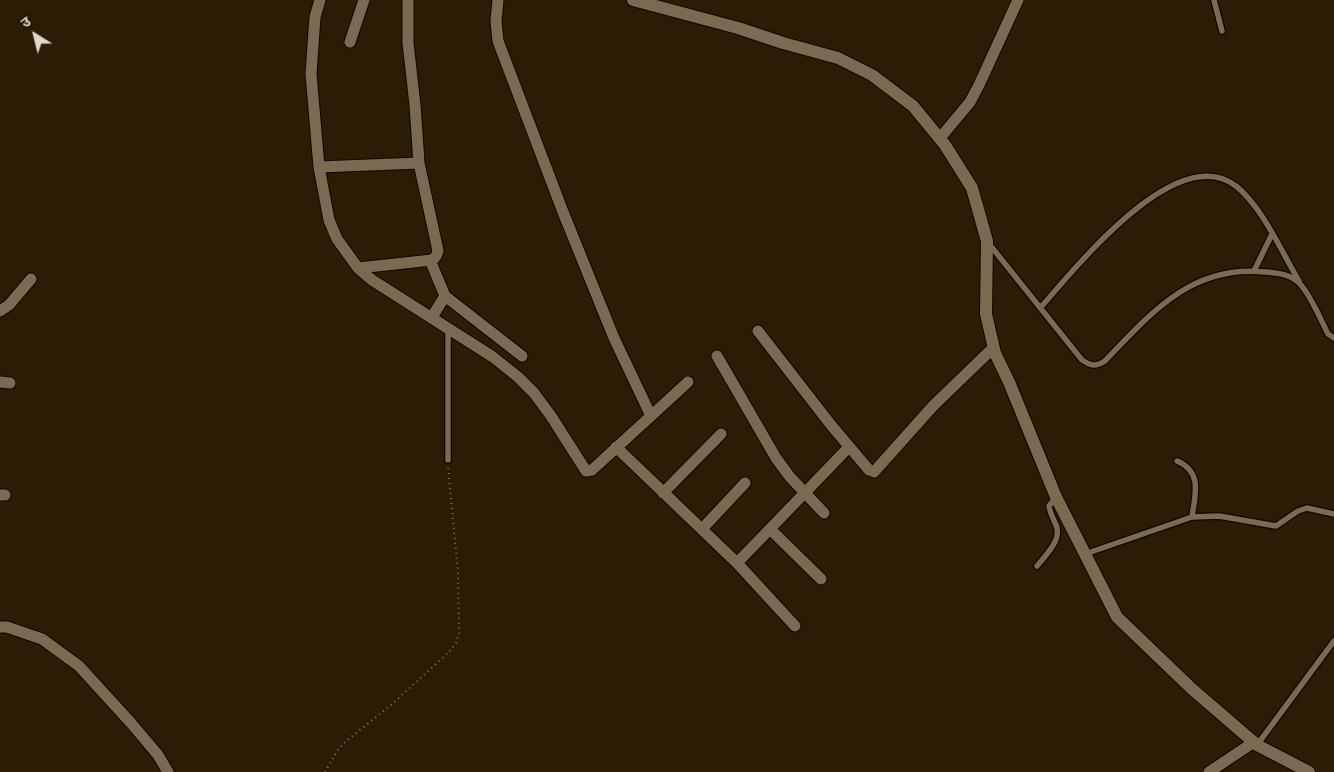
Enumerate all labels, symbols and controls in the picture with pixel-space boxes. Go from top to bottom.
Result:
north arrow [10,10,60,60]
text: उ [18,13,34,32]

